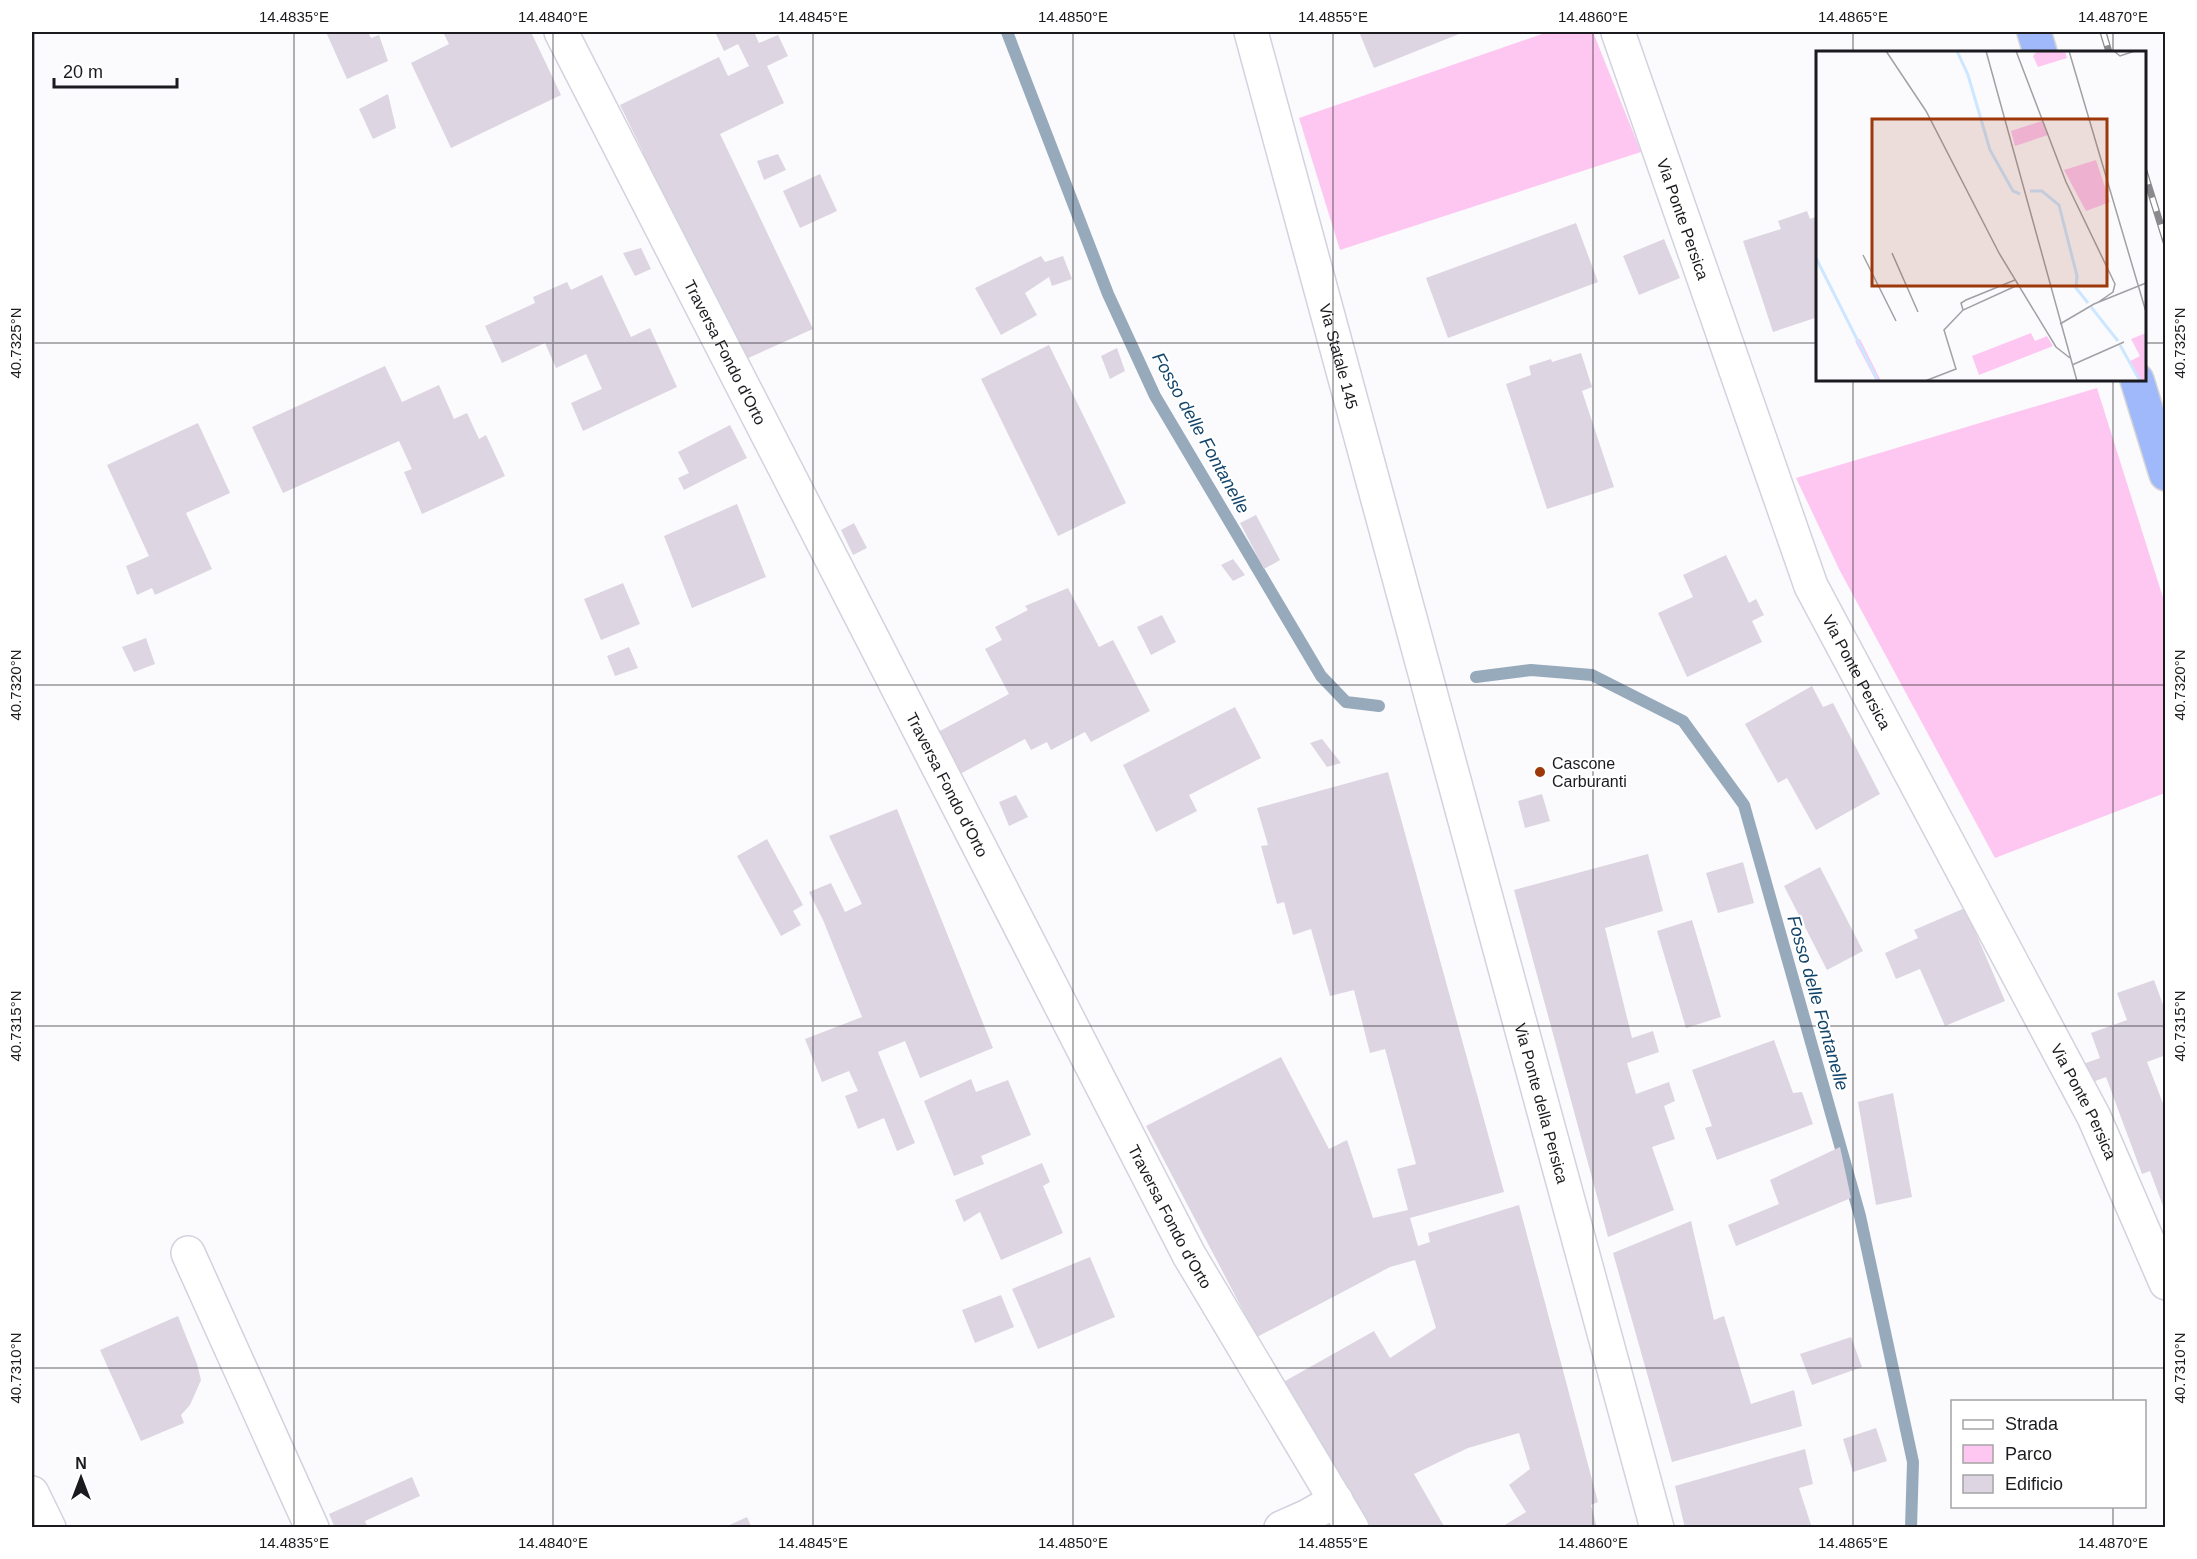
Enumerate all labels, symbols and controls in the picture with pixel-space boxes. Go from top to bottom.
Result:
text: 14.4835°E [259,8,329,25]
text: 14.4840°E [518,8,588,25]
text: 14.4845°E [778,8,848,25]
text: 14.4850°E [1038,8,1108,25]
text: 14.4855°E [1298,8,1368,25]
text: 14.4860°E [1558,8,1628,25]
text: 14.4865°E [1818,8,1888,25]
text: 14.4870°E [2078,8,2148,25]
scale bar [54,51,177,89]
inset map [1816,51,2146,381]
text: 20 m [63,62,103,82]
street label: Via Ponte Persica [1654,156,1712,282]
street label: Traversa Fondo d'Orto [681,277,770,427]
street label: Via Statale 145 [1317,302,1361,411]
text: 40.7325°N [7,307,24,379]
text: 40.7325°N [2171,307,2188,379]
water label: Fosso delle Fontanelle [1148,349,1254,517]
street label: Via Ponte Persica [1819,612,1894,732]
text: 40.7320°N [7,649,24,721]
text: 40.7320°N [2171,649,2188,721]
street label: Traversa Fondo d'Orto [903,710,992,860]
place label: Cascone Carburanti [1552,755,1627,790]
marker: Cascone Carburanti [1533,765,1547,779]
water label: Fosso delle Fontanelle [1783,913,1853,1093]
text: 40.7315°N [7,990,24,1062]
text: 40.7315°N [2171,990,2188,1062]
street label: Via Ponte della Persica [1512,1021,1572,1185]
street label: Via Ponte Persica [2048,1041,2120,1162]
street label: Traversa Fondo d'Orto [1125,1142,1215,1291]
text: 40.7310°N [7,1332,24,1404]
text: 40.7310°N [2171,1332,2188,1404]
legend [1951,1400,2146,1508]
text: Strada [2005,1414,2059,1434]
text: Parco [2005,1444,2052,1464]
north arrow [51,1448,111,1508]
text: N [75,1455,87,1472]
text: Edificio [2005,1474,2063,1494]
text: 14.4835°E [259,1534,329,1551]
text: 14.4840°E [518,1534,588,1551]
text: 14.4845°E [778,1534,848,1551]
text: 14.4850°E [1038,1534,1108,1551]
text: 14.4855°E [1298,1534,1368,1551]
text: 14.4860°E [1558,1534,1628,1551]
text: 14.4865°E [1818,1534,1888,1551]
text: 14.4870°E [2078,1534,2148,1551]

